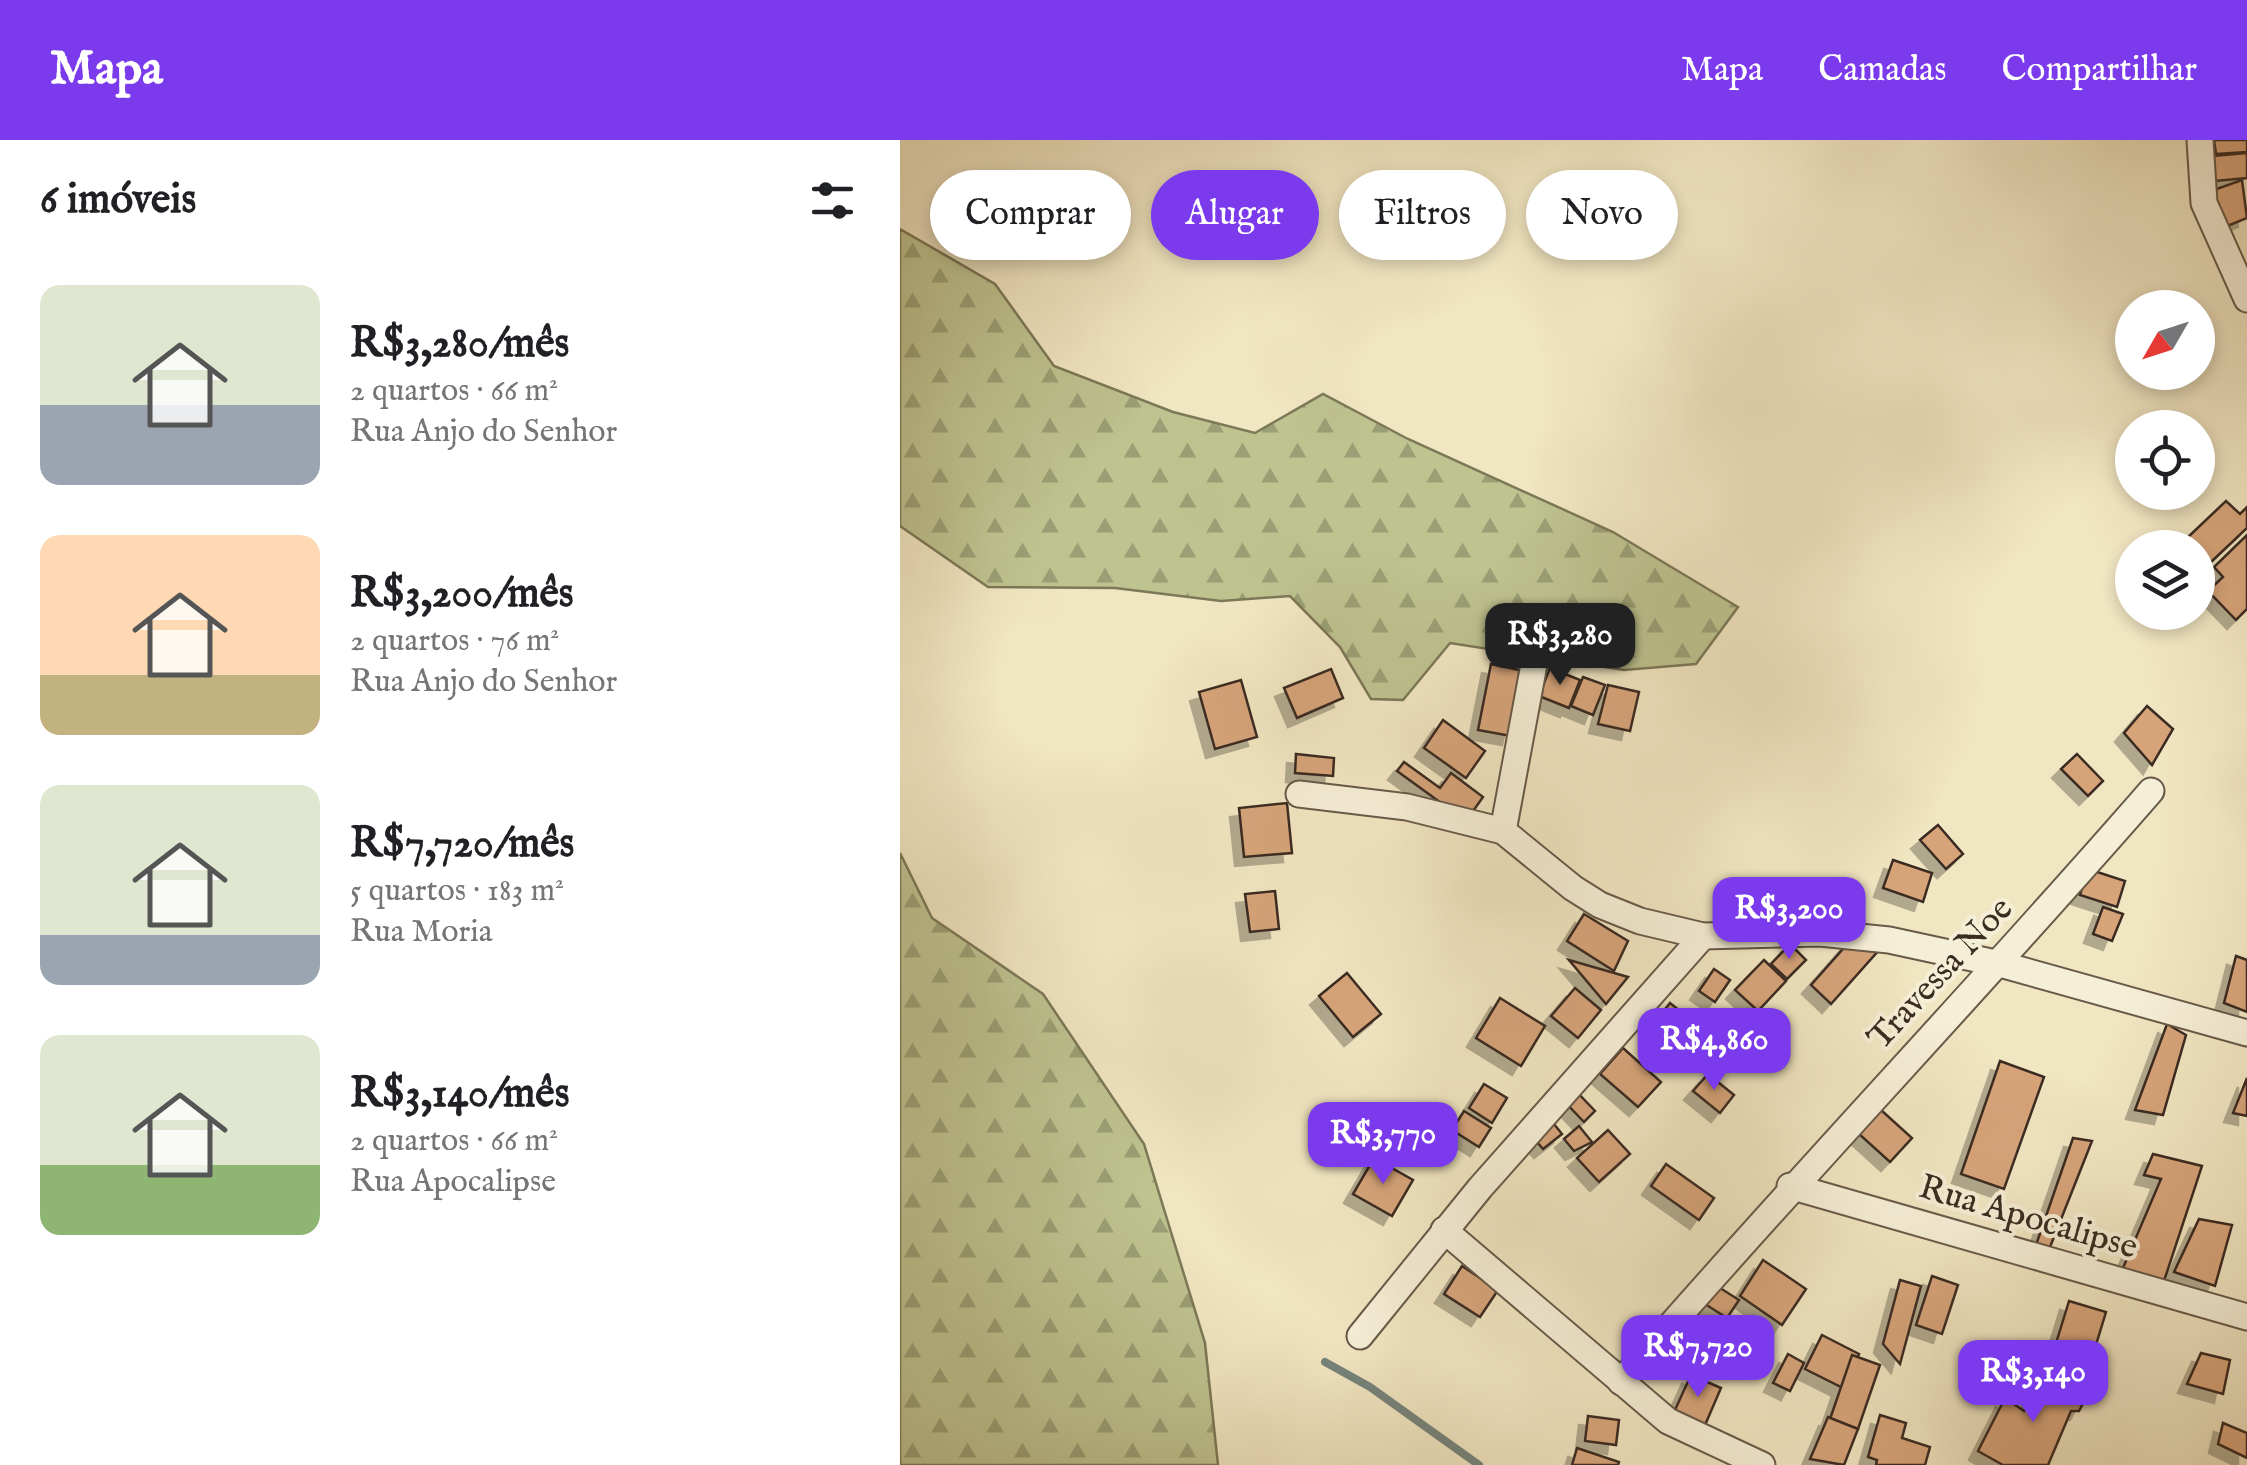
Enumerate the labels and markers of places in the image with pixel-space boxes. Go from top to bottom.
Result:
pin: R$3,280 [1468,603,1652,688]
pin: R$3,200 [1697,877,1881,962]
pin: R$4,860 [1622,1008,1806,1093]
pin: R$3,770 [1291,1102,1475,1187]
pin: R$7,720 [1606,1315,1790,1400]
pin: R$3,140 [1941,1340,2125,1425]

